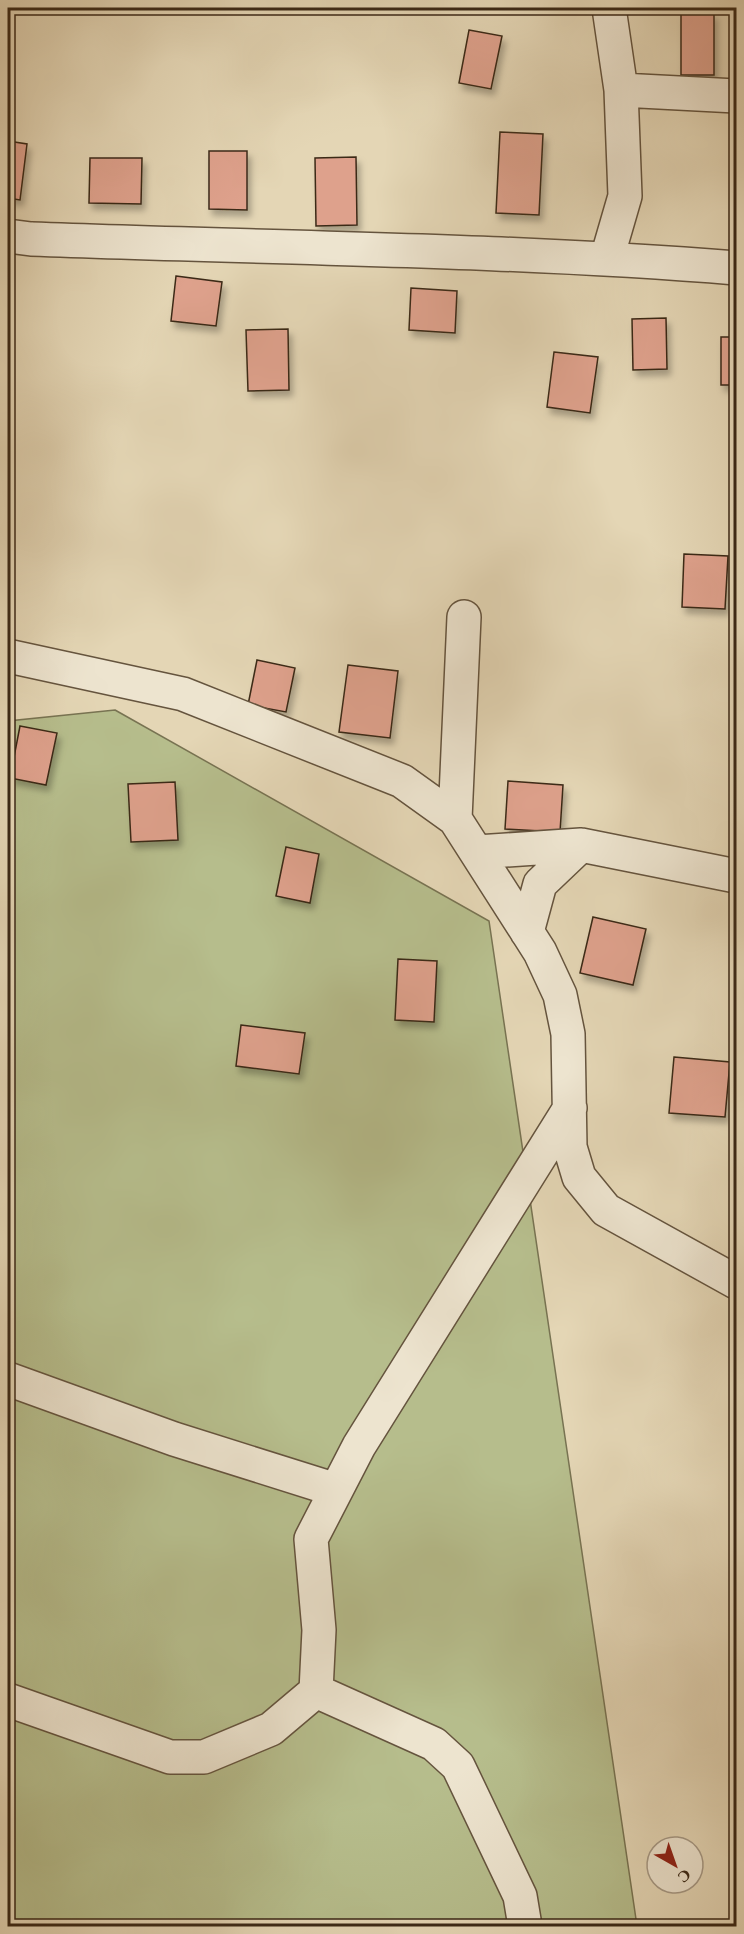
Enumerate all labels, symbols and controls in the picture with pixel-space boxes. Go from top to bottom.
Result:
north arrow [645,1835,705,1895]
text: С [673,1864,695,1888]

